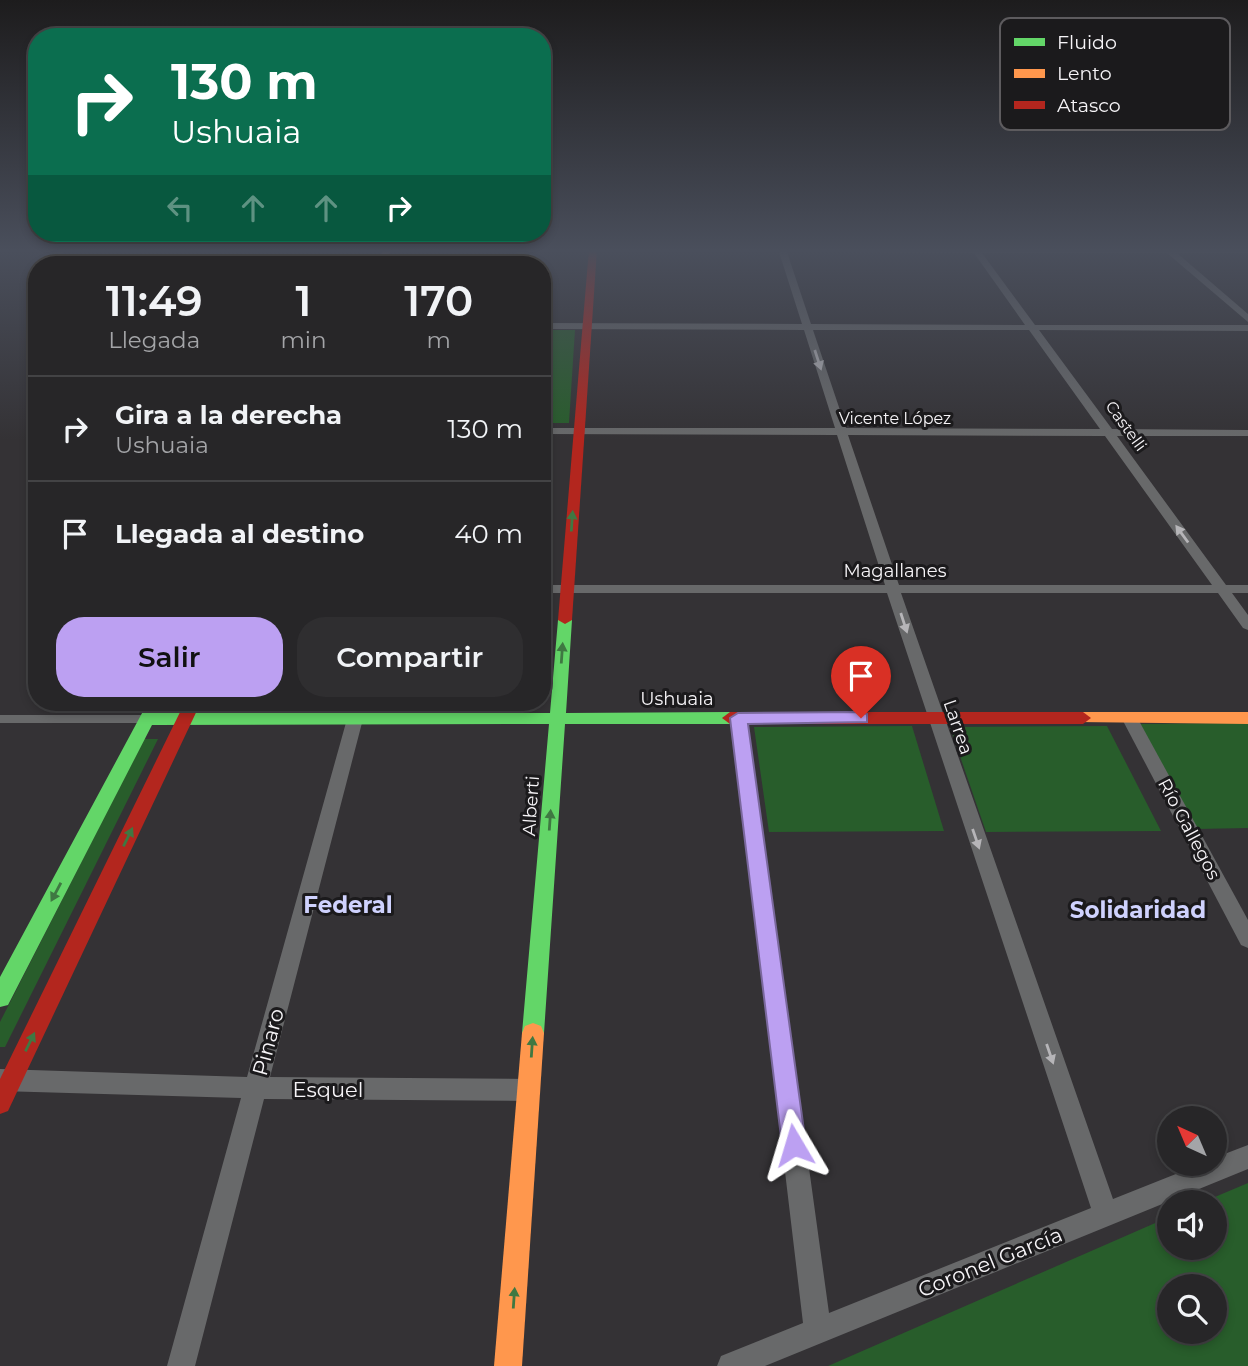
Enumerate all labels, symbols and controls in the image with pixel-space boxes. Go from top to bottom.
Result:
legend [1000,18,1230,130]
text: Fluido [1057,31,1117,54]
text: 130 m [171,52,318,111]
icon: right [56,56,147,147]
text: Lento [1057,62,1112,85]
text: Atasco [1057,94,1121,117]
text: Ushuaia [171,112,301,151]
icon: left [161,189,199,227]
icon: ahead [234,189,272,227]
icon: ahead [307,189,345,227]
icon: right [380,189,418,227]
text: 11:49 [106,275,203,327]
text: 1 [295,275,311,327]
text: 170 [404,275,473,327]
text: Llegada [108,326,200,354]
text: min [280,326,327,354]
text: m [427,326,451,354]
one-way arrow [814,350,824,371]
street label: Castelli [1101,397,1151,455]
text: Gira a la derecha [115,399,342,431]
street label: Vicente López [839,409,951,428]
icon: right [56,410,94,448]
text: 130 m [447,413,523,445]
text: Ushuaia [115,431,209,459]
one-way arrow [567,509,578,531]
icon: arrive [56,515,94,553]
text: Llegada al destino [115,518,364,550]
text: 40 m [454,518,523,550]
one-way arrow [1175,525,1189,543]
street label: Magallanes [844,560,947,582]
one-way arrow [899,613,910,634]
button: Salir [56,617,283,697]
button: Compartir [297,617,523,697]
one-way arrow [557,642,568,664]
pin [831,646,891,718]
icon: arrive [842,657,880,695]
street label: Ushuaia [640,688,714,710]
street label: Larrea [938,697,978,757]
street label: Alberti [518,775,544,837]
street label: Río Gallegos [1153,775,1225,884]
one-way arrow [545,809,556,831]
one-way arrow [122,827,134,847]
one-way arrow [971,828,982,849]
one-way arrow [50,882,62,902]
district label: Federal [303,891,393,919]
district label: Solidaridad [1070,896,1206,924]
street label: Pinaro [247,1006,289,1078]
one-way arrow [24,1032,35,1052]
one-way arrow [527,1035,538,1057]
one-way arrow [1045,1043,1056,1064]
street label: Esquel [293,1077,363,1102]
north arrow [1157,1106,1227,1176]
map controls [1157,1106,1227,1344]
position arrow [757,1108,831,1182]
button: sound [1157,1190,1227,1260]
street label: Coronel García [914,1222,1066,1302]
button: search [1157,1274,1227,1344]
one-way arrow [509,1287,520,1309]

